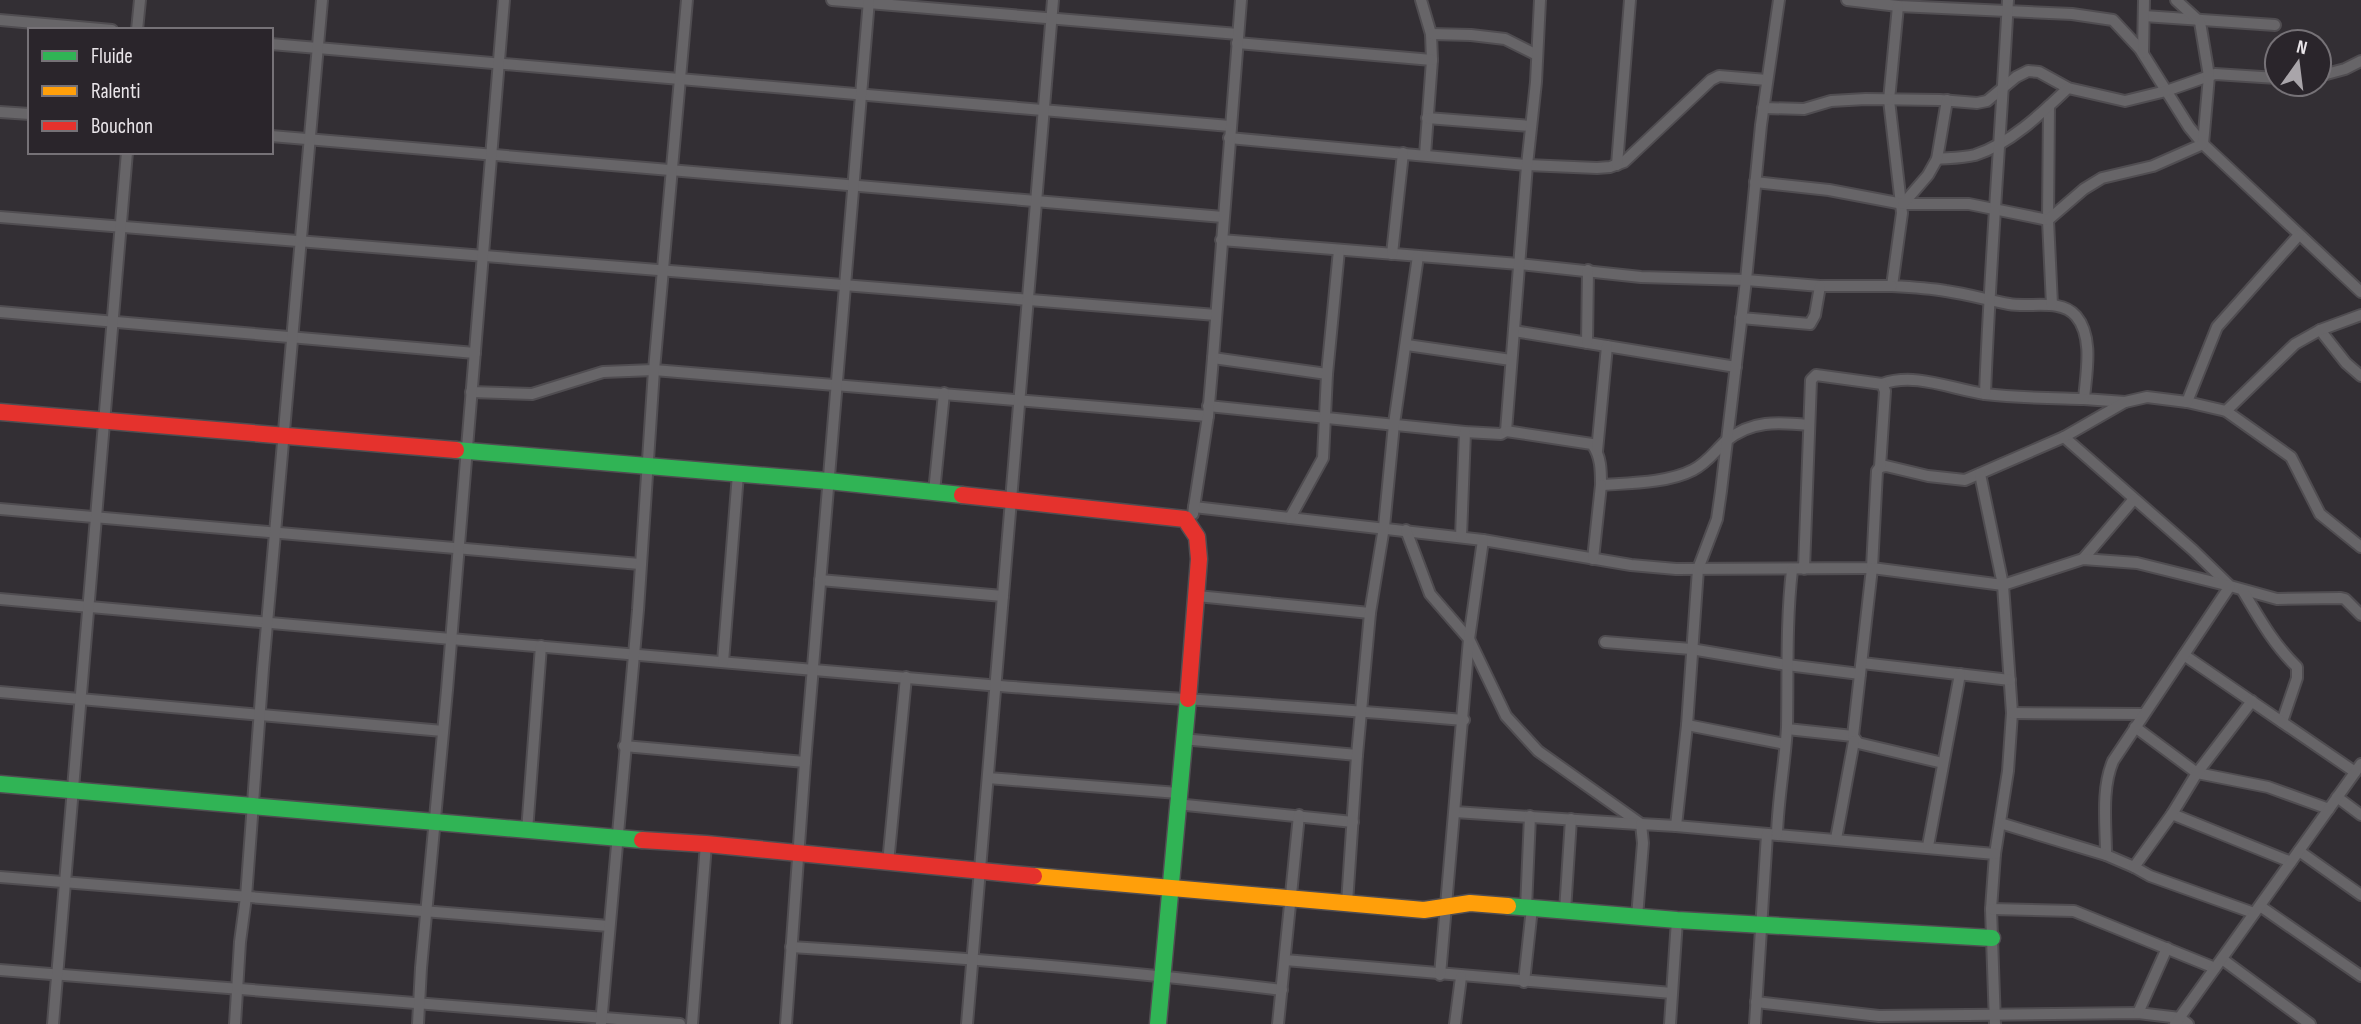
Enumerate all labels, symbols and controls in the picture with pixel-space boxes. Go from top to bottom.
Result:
legend [28,28,273,154]
north arrow [2263,28,2333,98]
text: N [2294,36,2309,60]
text: Fluide [91,44,133,69]
text: Ralenti [91,79,140,104]
text: Bouchon [91,114,153,139]

